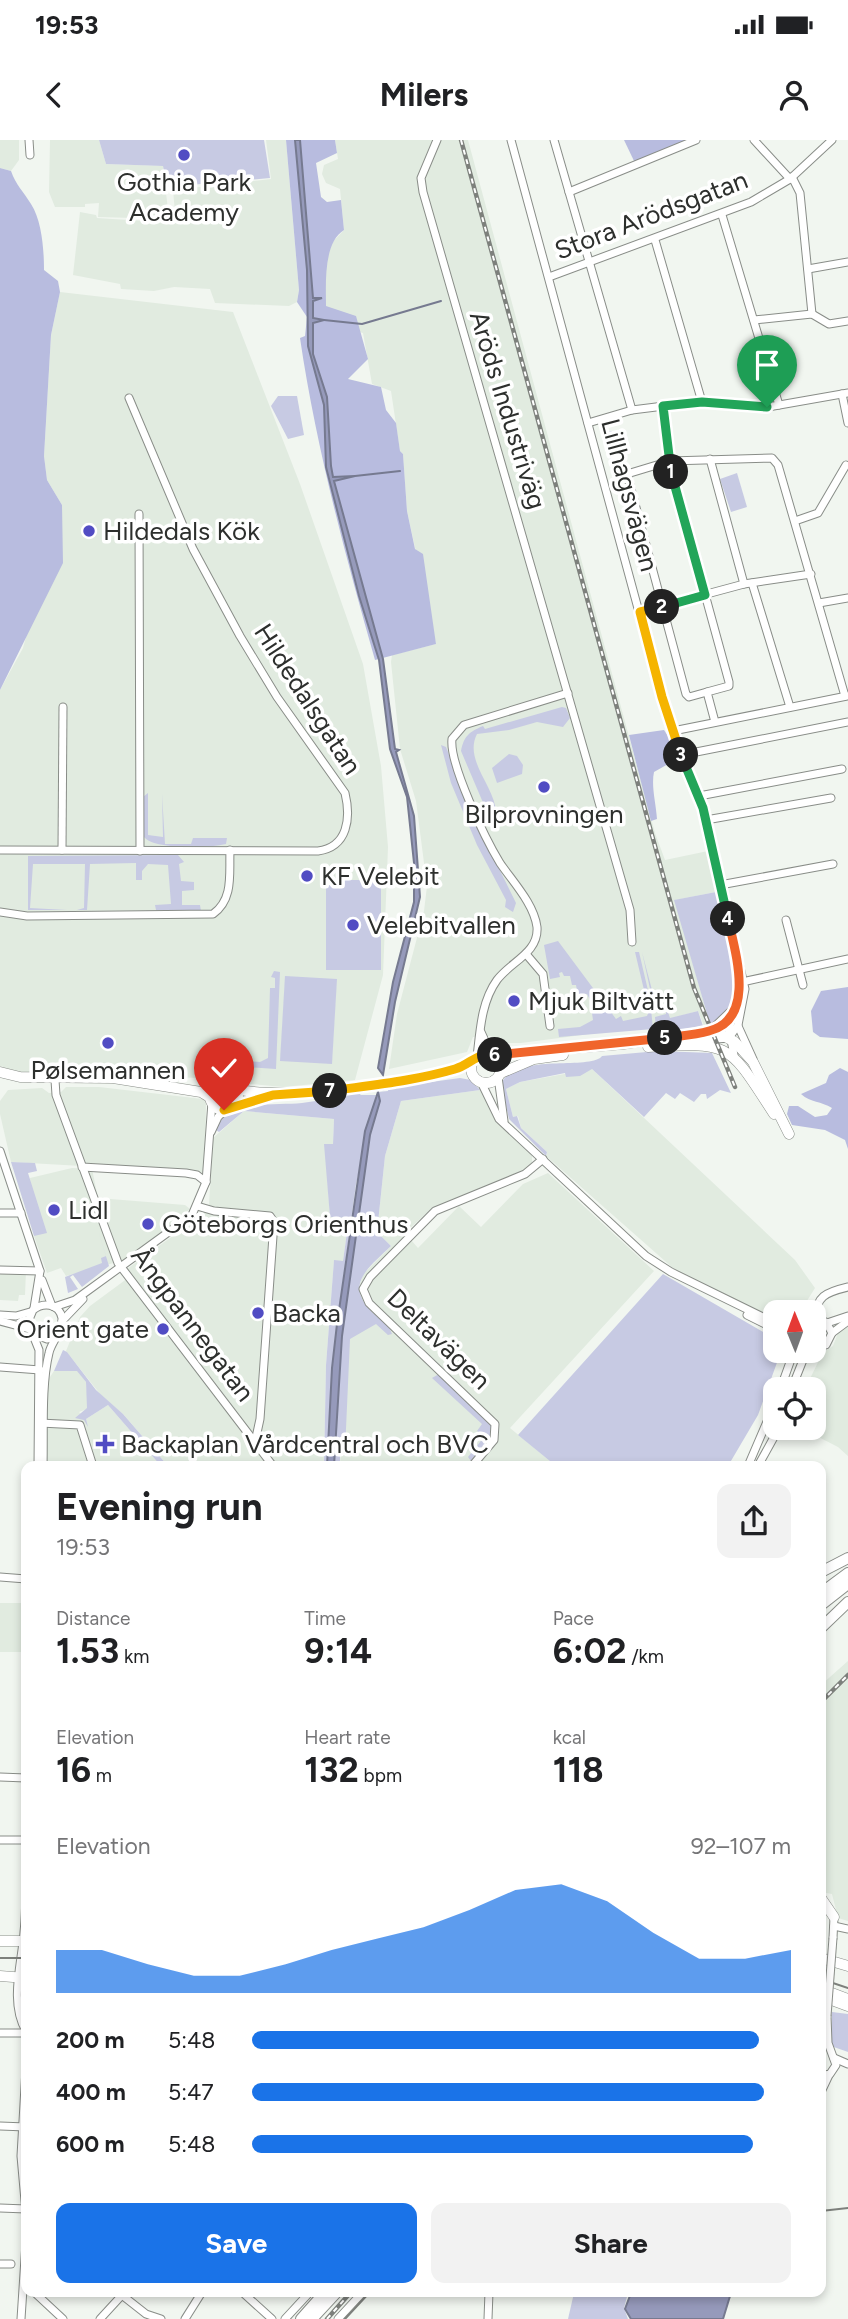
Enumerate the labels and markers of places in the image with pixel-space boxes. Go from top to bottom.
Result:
marker: Gothia Park Academy [176,147,192,163]
place label: Gothia Park Academy [117,166,252,228]
pin [737,335,797,407]
pin: 1 [654,454,688,490]
place label: Hildedals Kök [103,515,260,547]
marker: Hildedals Kök [81,523,97,539]
pin: 2 [644,589,680,624]
pin: 3 [664,738,698,772]
marker: Bilprovningen [536,779,552,795]
place label: Bilprovningen [464,798,624,830]
place label: KF Velebit [321,860,440,892]
marker: KF Velebit [299,868,315,884]
pin: 4 [710,902,746,936]
place label: Velebitvallen [367,909,516,941]
marker: Velebitvallen [345,917,361,933]
place label: Mjuk Biltvätt [528,985,675,1017]
marker: Mjuk Biltvätt [506,993,522,1009]
pin: 5 [648,1020,682,1056]
marker: Pølsemannen [100,1035,116,1051]
pin [194,1038,254,1110]
pin: 6 [477,1038,512,1072]
place label: Pølsemannen [31,1054,186,1086]
pin: 7 [312,1074,348,1108]
place label: Lidl [68,1194,109,1226]
marker: Lidl [46,1202,62,1218]
place label: Göteborgs Orienthus [162,1208,408,1240]
marker: Göteborgs Orienthus [140,1216,156,1232]
place label: Backa [272,1297,341,1329]
marker: Backa [250,1305,266,1321]
place label: Orient gate [17,1313,149,1345]
marker: Orient gate [155,1321,171,1337]
place label: Backaplan Vårdcentral och BVC [121,1428,489,1460]
marker: Backaplan Vårdcentral och BVC [95,1434,115,1454]

